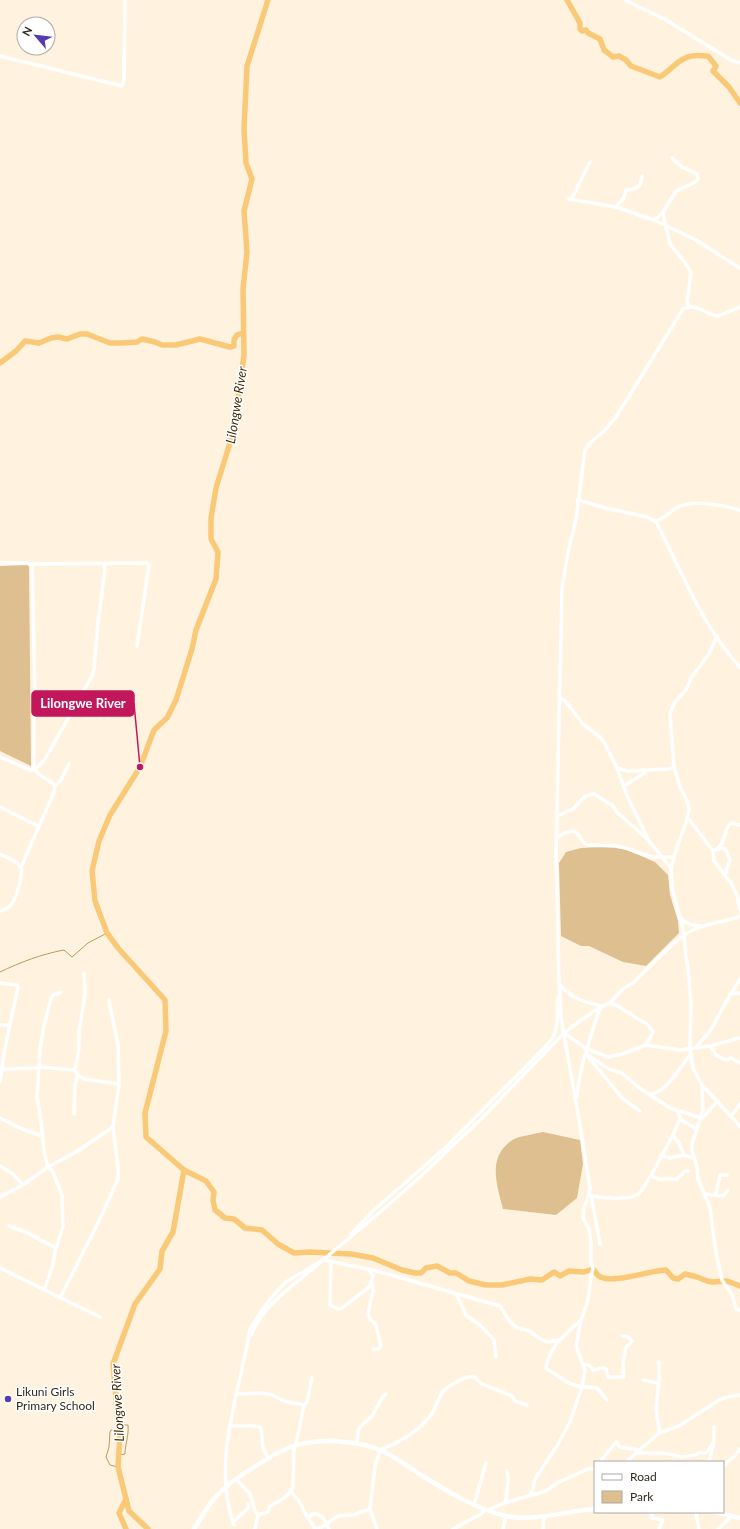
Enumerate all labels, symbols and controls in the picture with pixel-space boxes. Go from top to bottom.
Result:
north arrow [16,16,56,56]
text: N [19,24,34,38]
water label: Lilongwe River [222,365,250,445]
callout: Lilongwe River [32,691,134,716]
text: Lilongwe River [40,695,126,711]
water label: Lilongwe River [107,1363,127,1442]
place label: Likuni Girls Primary School [16,1384,95,1413]
marker: Likuni Girls Primary School [3,1394,13,1404]
legend [594,1461,724,1513]
text: Road [630,1469,657,1484]
text: Park [630,1489,654,1504]

